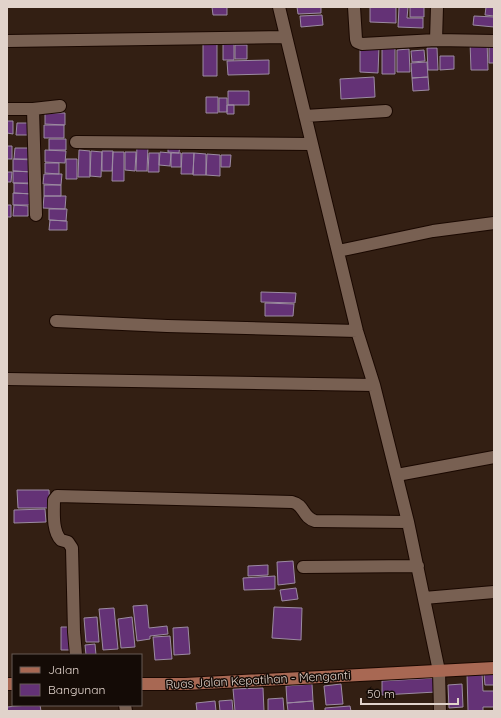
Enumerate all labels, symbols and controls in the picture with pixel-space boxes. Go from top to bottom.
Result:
legend [12,654,142,706]
text: Jalan [48,662,79,677]
street label: Ruas Jalan Kepatihan - Menganti [165,667,351,692]
scale bar [361,680,458,706]
text: Bangunan [48,682,105,697]
text: 50 m [367,686,395,701]

